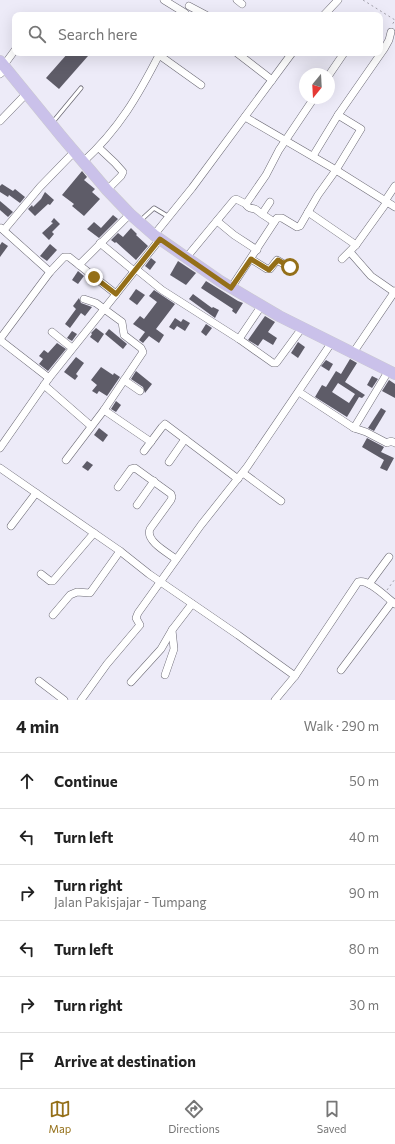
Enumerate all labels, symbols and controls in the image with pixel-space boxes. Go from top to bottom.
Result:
search box [12,12,383,56]
icon: search [26,23,48,45]
text: Search here [58,25,137,43]
north arrow [299,68,335,104]
route start [281,258,299,276]
route end [85,268,103,286]
text: 4 min [16,716,59,737]
text: Walk · 290 m [304,718,379,734]
icon: ahead [16,770,38,792]
text: Continue [54,772,118,790]
text: 50 m [349,773,379,789]
icon: left [16,826,38,848]
text: Turn left [54,828,113,846]
text: 40 m [349,829,379,845]
text: Turn right [54,876,123,894]
icon: right [16,882,38,904]
text: 90 m [349,885,379,901]
text: Jalan Pakisjajar - Tumpang [54,894,207,910]
icon: left [16,938,38,960]
text: Turn left [54,940,113,958]
text: 80 m [349,941,379,957]
icon: right [16,994,38,1016]
text: Turn right [54,996,123,1014]
text: 30 m [349,997,379,1013]
icon: arrive [16,1050,38,1072]
text: Arrive at destination [54,1052,196,1070]
tab: Map [49,1098,71,1135]
tab: Directions [168,1098,220,1135]
tab: Saved [317,1098,346,1135]

